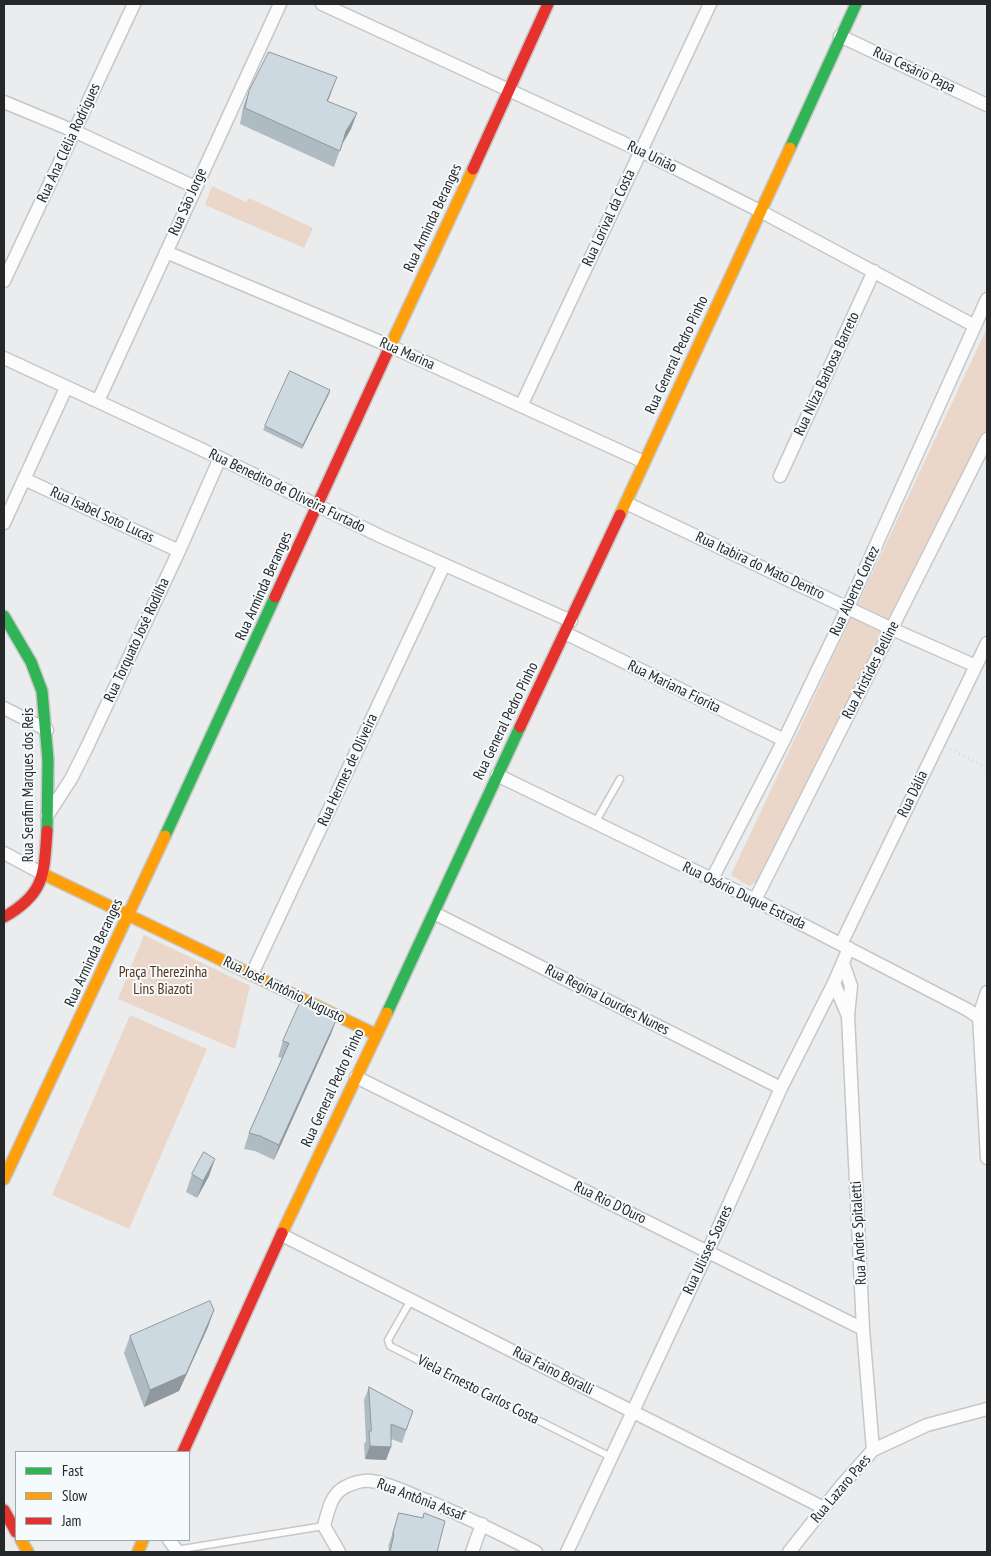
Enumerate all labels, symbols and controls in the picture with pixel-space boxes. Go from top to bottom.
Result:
street label: Rua Cesário Papa [870,43,958,97]
street label: Rua Ana Clélia Rodrigues [33,81,105,205]
street label: Rua União [624,137,680,177]
street label: Rua Arminda Beranges [400,161,466,275]
street label: Rua São Jorge [165,166,211,238]
street label: Rua Lorival da Costa [579,167,639,269]
street label: Rua General Pedro Pinho [642,293,712,417]
street label: Rua Nilza Barbosa Barreto [790,309,864,439]
street label: Rua Marina [377,334,437,374]
street label: Rua Benedito de Oliveira Furtado [206,445,368,537]
street label: Rua Isabel Soto Lucas [47,483,157,547]
street label: Rua Itabira do Mato Dentro [693,528,827,604]
street label: Rua Arminda Beranges [232,529,296,643]
street label: Rua Alberto Cortez [826,543,884,639]
street label: Rua Torquato José Rodilha [100,575,174,705]
street label: Rua Aristides Belline [839,618,903,722]
street label: Rua Mariana Fiorita [625,657,723,717]
street label: Rua General Pedro Pinho [470,659,542,783]
street label: Rua Serafim Marques dos Reis [20,708,38,862]
street label: Rua Hermes de Oliveira [314,711,382,829]
street label: Rua Dália [894,768,932,820]
street label: Rua Osório Duque Estrada [680,858,808,934]
street label: Rua Arminda Beranges [61,896,127,1010]
street label: Rua José Antônio Augusto [220,953,348,1027]
street label: Rua Regina Lourdes Nunes [542,961,672,1039]
park label: Praça Therezinha Lins Biazoti [119,964,207,999]
street label: Rua General Pedro Pinho [298,1026,368,1150]
street label: Rua Rio D'Ouro [571,1178,649,1228]
street label: Rua Andre Spitaletti [847,1181,871,1285]
street label: Rua Ulisses Soares [679,1203,737,1297]
street label: Rua Faino Boralli [509,1343,597,1399]
street label: Viela Ernesto Carlos Costa [414,1352,542,1428]
legend [15,1451,190,1541]
street label: Rua Lazaro Paes [807,1451,875,1527]
text: Fast [62,1461,83,1480]
street label: Rua Antônia Assaf [374,1475,468,1525]
text: Slow [62,1486,87,1505]
text: Jam [62,1511,81,1530]

